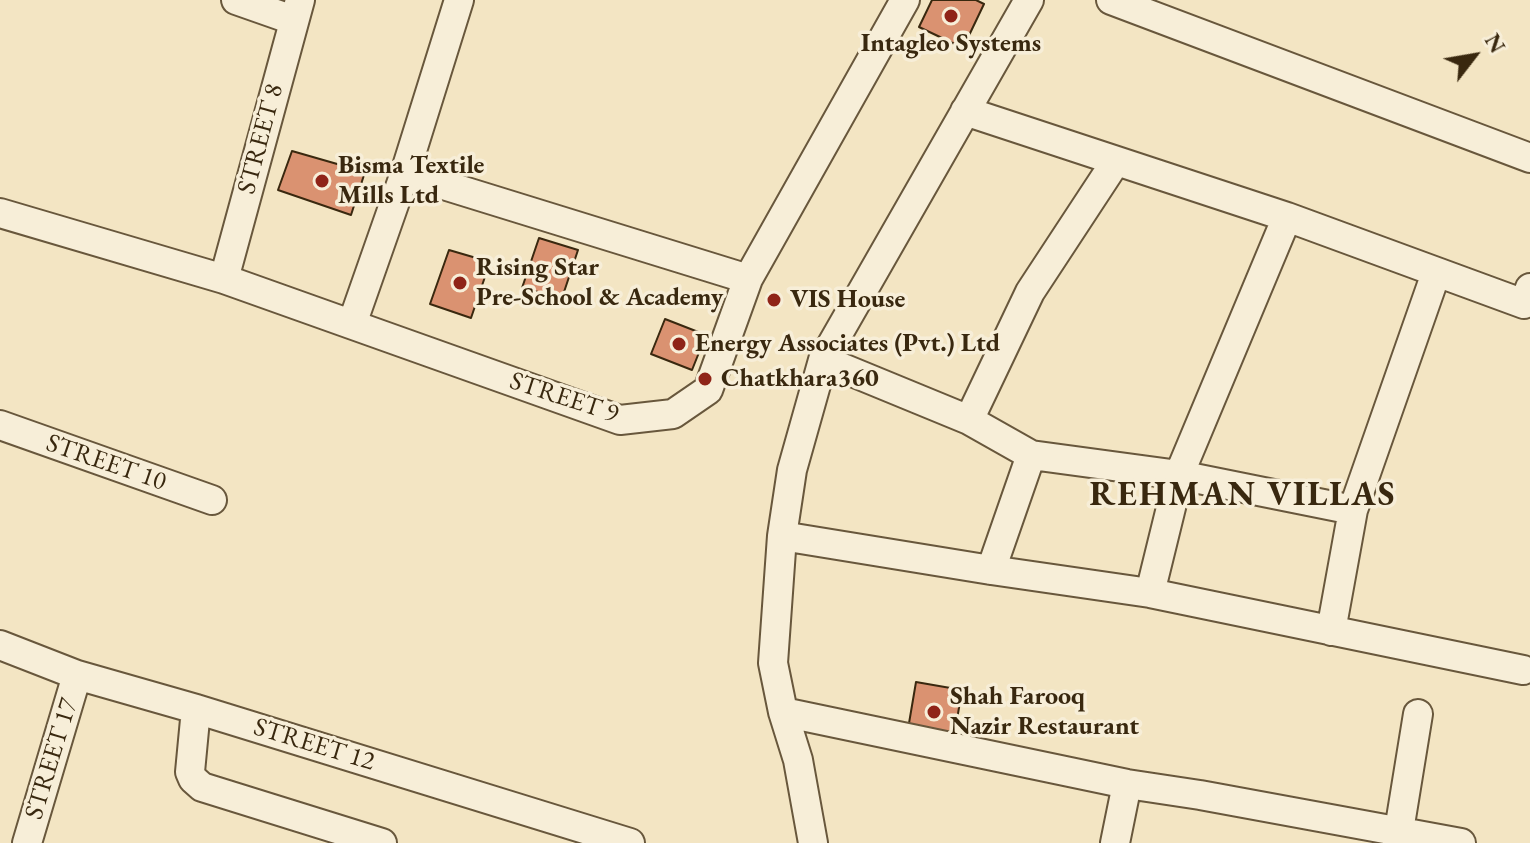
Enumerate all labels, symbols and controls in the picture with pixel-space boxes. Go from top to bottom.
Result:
marker: Intagleo Systems [942,7,960,25]
north arrow [1434,16,1514,96]
place label: Intagleo Systems [861,28,1041,60]
text: N [1478,28,1512,58]
street label: STREET 8 [231,81,291,197]
place label: Bisma Textile Mills Ltd [338,150,484,212]
marker: Bisma Textile Mills Ltd [313,172,331,190]
place label: Rising Star Pre-School & Academy [476,252,723,314]
marker: Rising Star Pre-School & Academy [451,274,469,292]
place label: VIS House [790,284,905,316]
marker: VIS House [765,291,783,309]
place label: Energy Associates (Pvt.) Ltd [695,328,1000,360]
marker: Energy Associates (Pvt.) Ltd [670,335,688,353]
place label: Chatkhara360 [721,363,879,395]
street label: STREET 9 [506,366,622,430]
marker: Chatkhara360 [696,370,714,388]
street label: STREET 10 [42,428,170,498]
district label: REHMAN VILLAS [1090,476,1396,516]
place label: Shah Farooq Nazir Restaurant [950,681,1139,742]
street label: STREET 17 [19,695,85,823]
marker: Shah Farooq Nazir Restaurant [925,703,943,721]
street label: STREET 12 [250,712,378,778]

